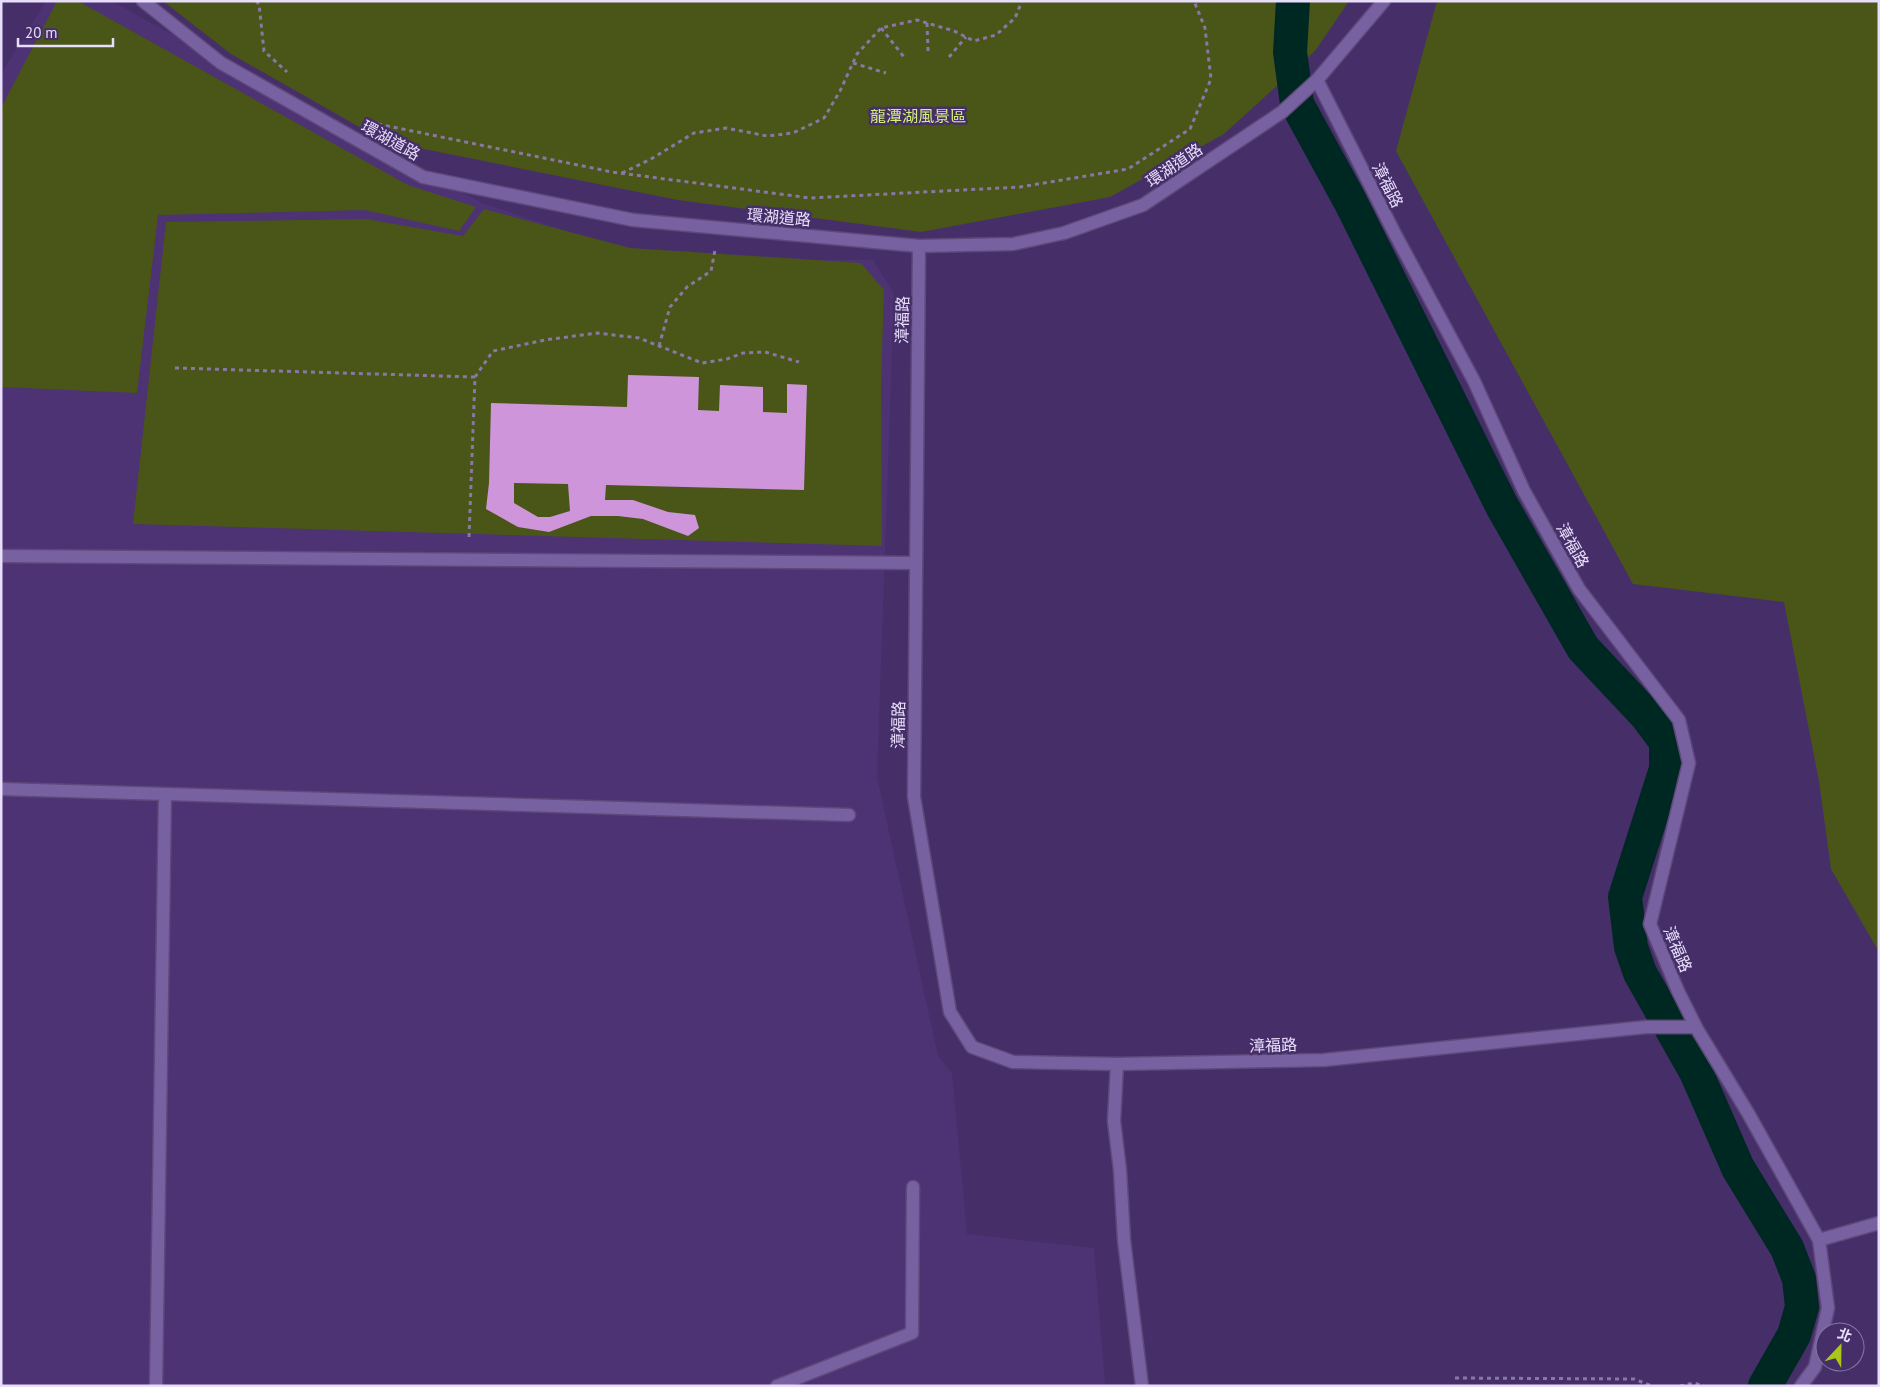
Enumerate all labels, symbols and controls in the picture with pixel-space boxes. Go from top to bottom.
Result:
scale bar [18,15,112,47]
text: 20 m [25,23,58,42]
park label: 龍潭湖風景區 [870,106,966,126]
street label: 環湖道路 [358,116,424,164]
street label: 環湖道路 [1142,139,1206,191]
street label: 漳福路 [1368,159,1408,211]
street label: 環湖道路 [746,204,812,230]
street label: 漳福路 [892,296,912,344]
street label: 漳福路 [1553,519,1593,571]
street label: 漳福路 [888,701,908,749]
street label: 漳福路 [1659,923,1697,975]
street label: 漳福路 [1249,1034,1297,1056]
north arrow [1815,1322,1865,1372]
text: 北 [1835,1324,1855,1346]

